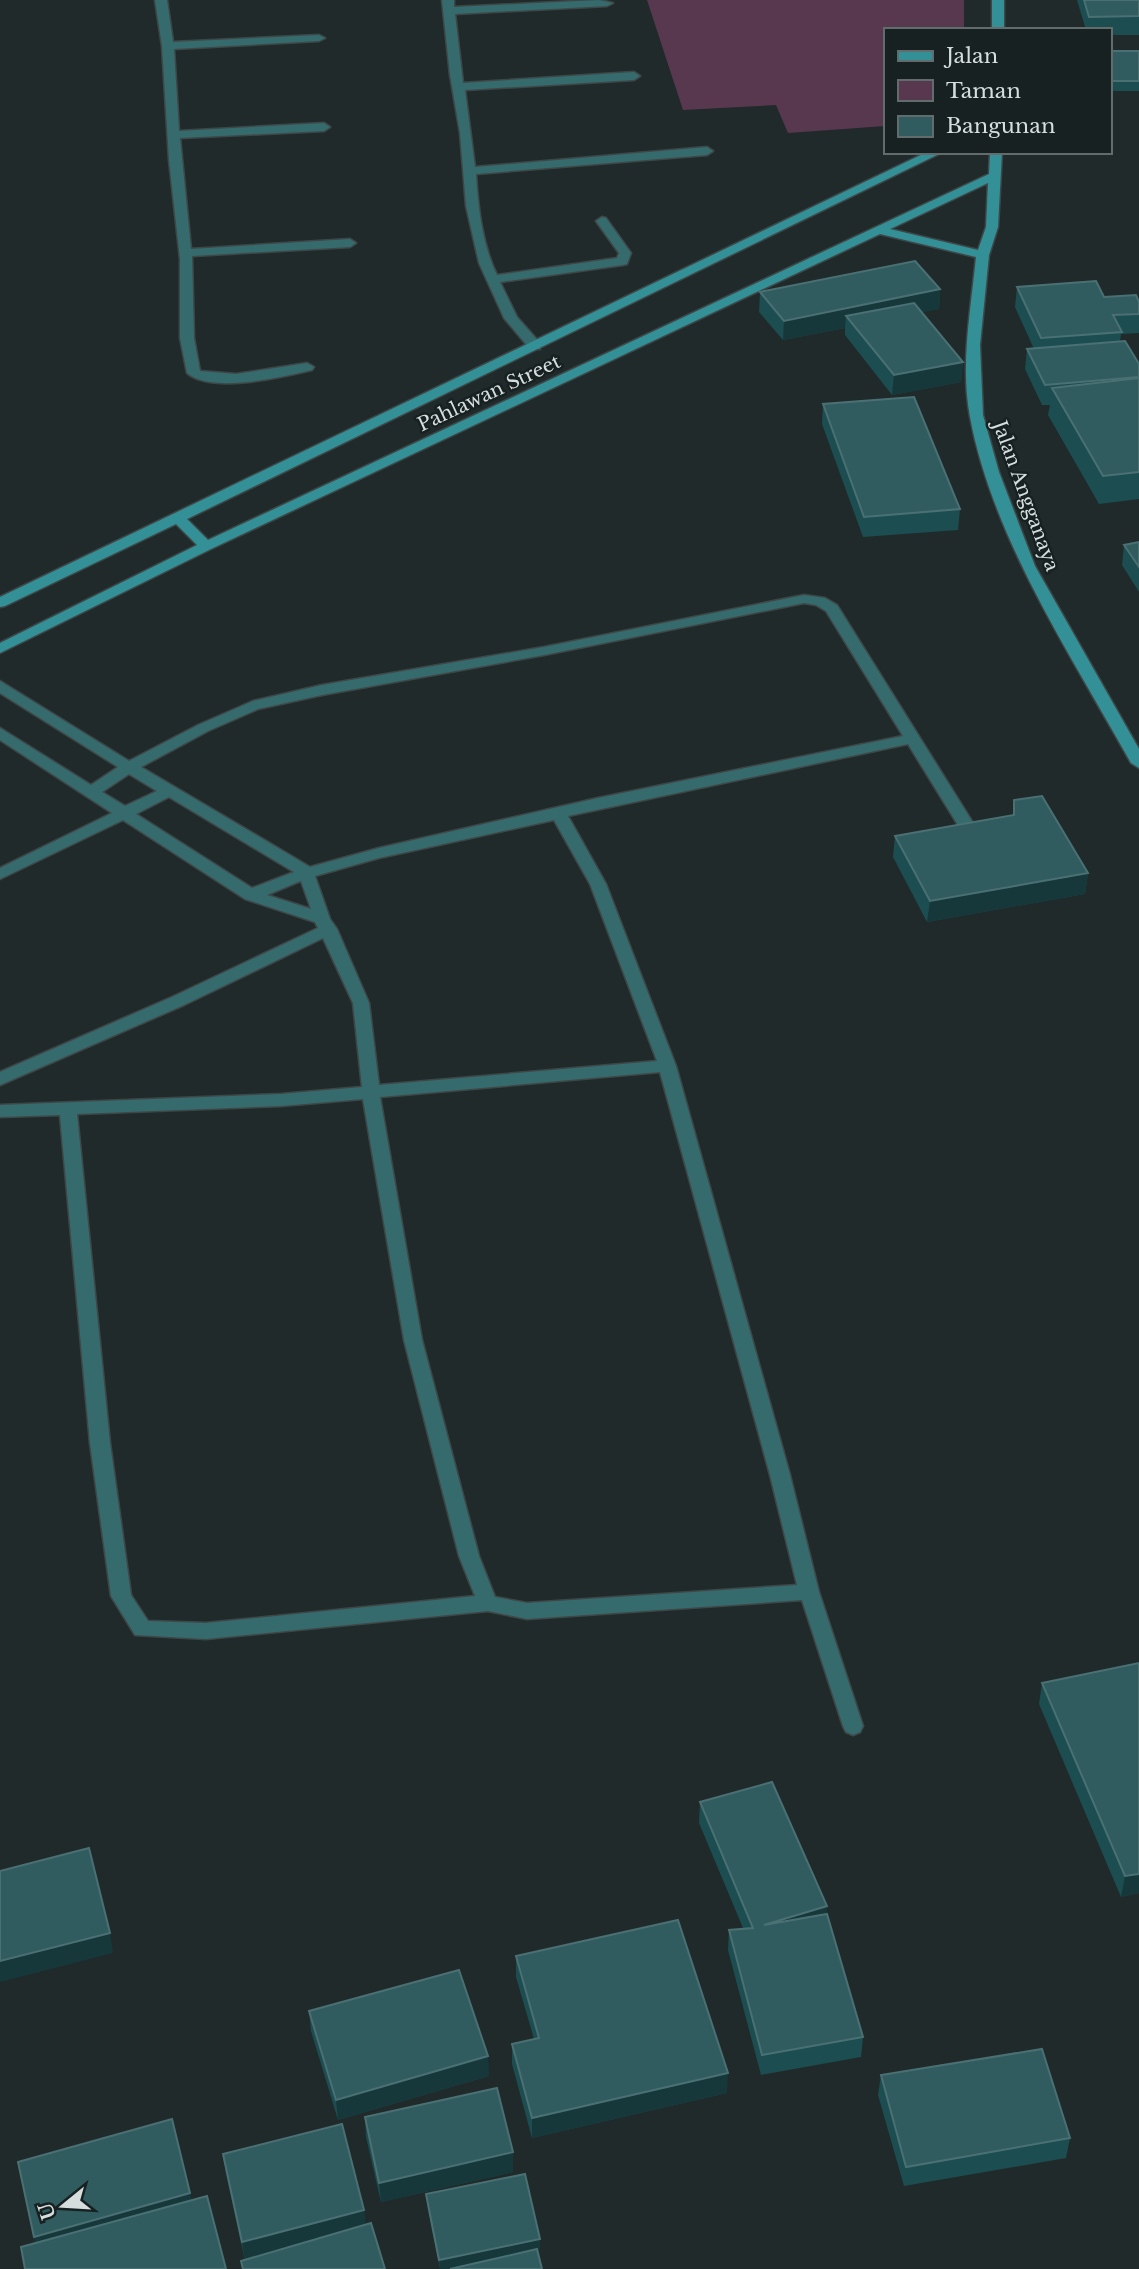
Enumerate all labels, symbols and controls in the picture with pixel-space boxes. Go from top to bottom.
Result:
legend [884,28,1111,154]
text: Jalan [943,43,998,69]
text: Taman [946,78,1021,104]
text: Bangunan [946,113,1055,139]
street label: Pahlawan Street [414,349,565,436]
street label: Jalan Angganaya [987,415,1064,575]
north arrow [28,2171,98,2241]
text: U [34,2199,61,2223]

